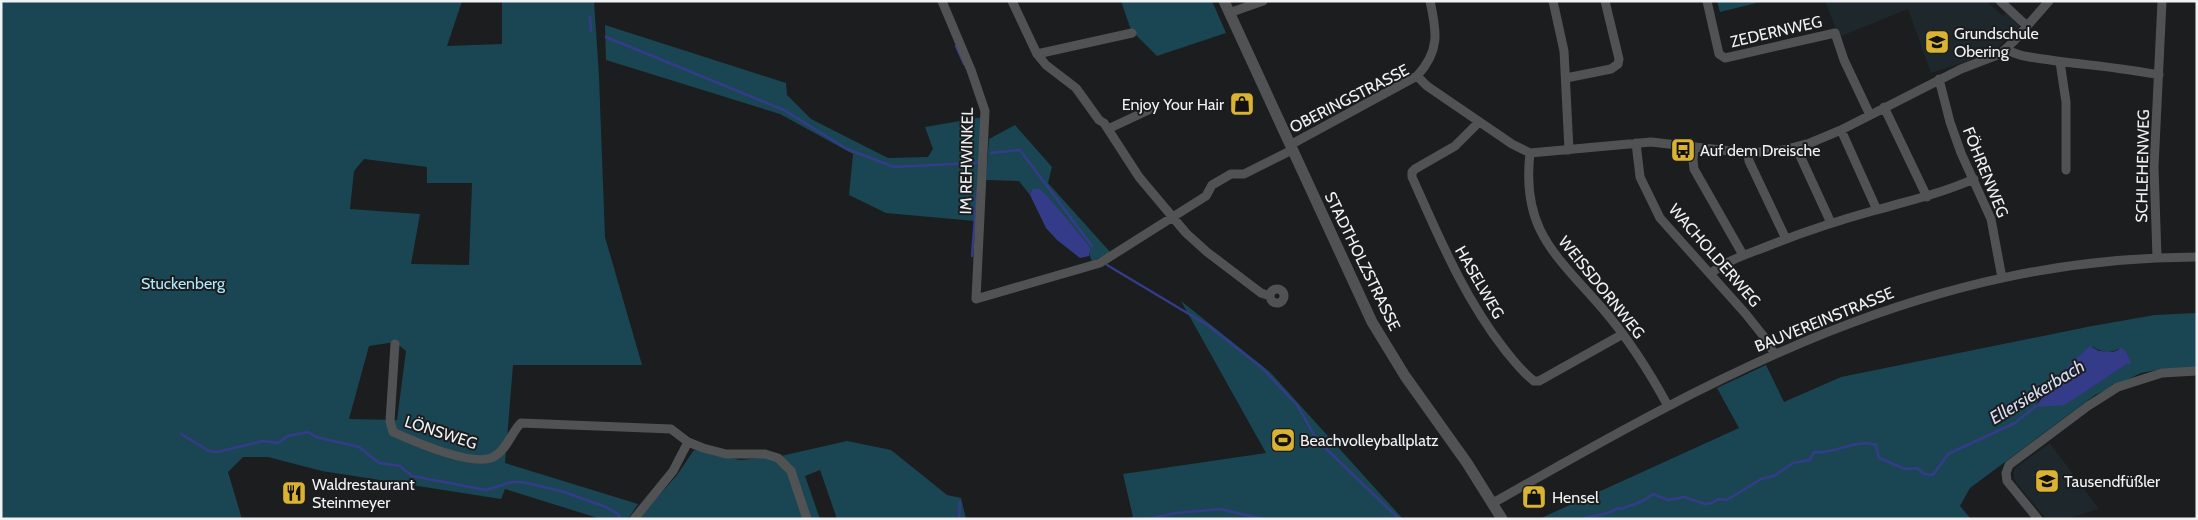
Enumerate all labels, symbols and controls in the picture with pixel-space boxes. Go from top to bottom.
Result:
street label: ZEDERNWEG [1728,12,1824,51]
place label: Grundschule Obering [1954,24,2039,61]
school or university icon: Grundschule Obering [1924,29,1950,55]
street label: OBERINGSTRASSE [1286,60,1412,137]
shop icon: Enjoy Your Hair [1229,91,1255,117]
place label: Enjoy Your Hair [1122,95,1225,114]
street label: IM REHWINKEL [956,107,977,215]
street label: SCHLEHENWEG [2132,109,2153,223]
street label: FÖHRENWEG [1959,124,2012,220]
bus stop icon: Auf dem Dreische [1670,137,1696,163]
place label: Auf dem Dreische [1700,141,1820,160]
street label: STADTHOLZSTRASSE [1321,189,1404,334]
street label: WACHOLDERWEG [1665,200,1765,311]
street label: WEISSDORNWEG [1555,232,1649,342]
street label: HASELWEG [1451,242,1508,322]
park label: Stuckenberg [141,274,226,293]
street label: BAUVEREINSTRASSE [1752,283,1897,356]
water label: Ellersiekerbach [1985,355,2089,429]
street label: LÖNSWEG [402,412,480,453]
sports icon: Beachvolleyballplatz [1270,427,1296,453]
place label: Beachvolleyballplatz [1300,431,1439,450]
school or university icon: Tausendfüßler [2034,468,2060,494]
place label: Tausendfüßler [2064,472,2161,491]
place label: Waldrestaurant Steinmeyer [312,475,415,512]
restaurant icon: Waldrestaurant Steinmeyer [281,480,307,506]
shop icon: Hensel [1521,484,1547,510]
place label: Hensel [1552,488,1599,507]

